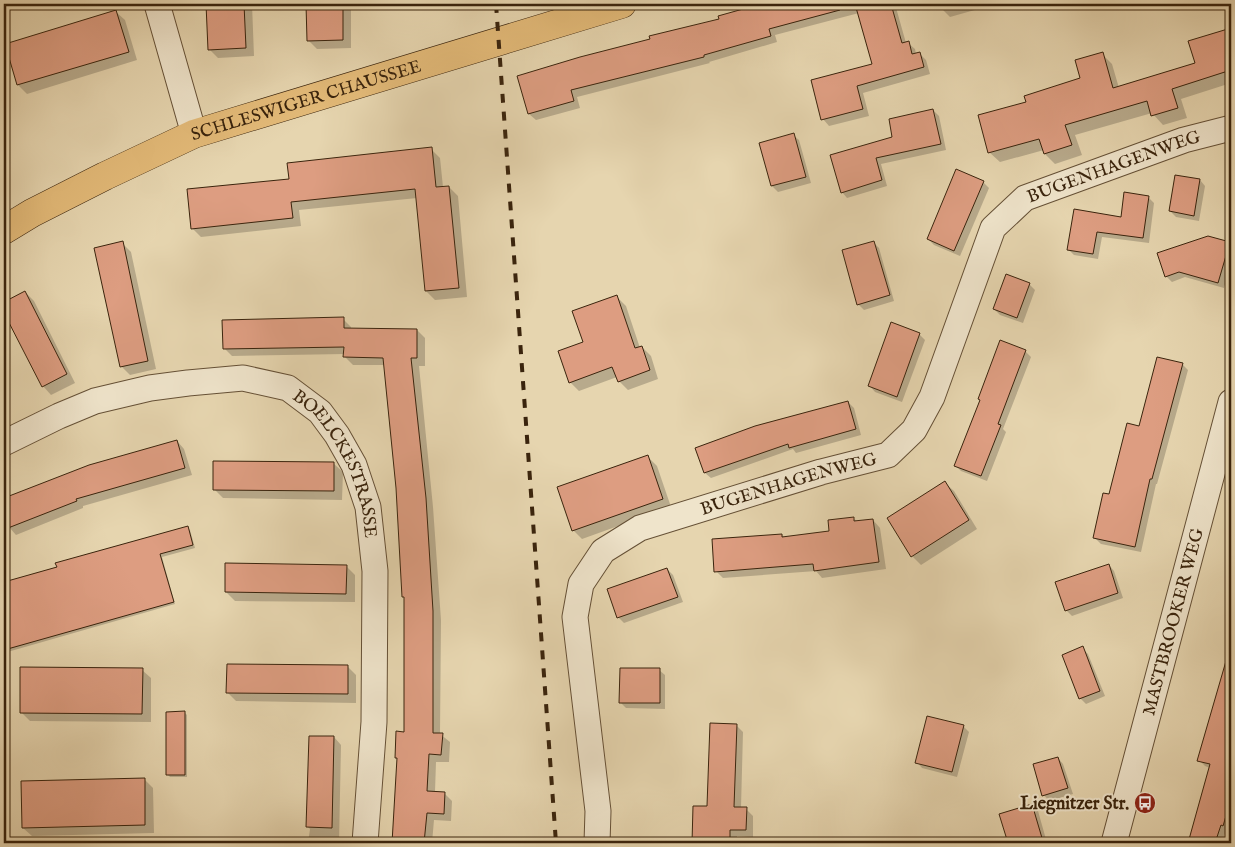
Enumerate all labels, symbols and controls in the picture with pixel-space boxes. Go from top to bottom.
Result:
street label: SCHLESWIGER CHAUSSEE [188,56,424,147]
street label: BUGENHAGENWEG [1024,126,1204,209]
street label: BOELCKESTRASSE [287,385,381,539]
street label: BUGENHAGENWEG [698,448,880,522]
street label: MASTBROOKER WEG [1138,525,1210,718]
bus stop icon: Liegnitzer Str. [1133,791,1157,815]
place label: Liegnitzer Str. [1020,793,1129,816]

